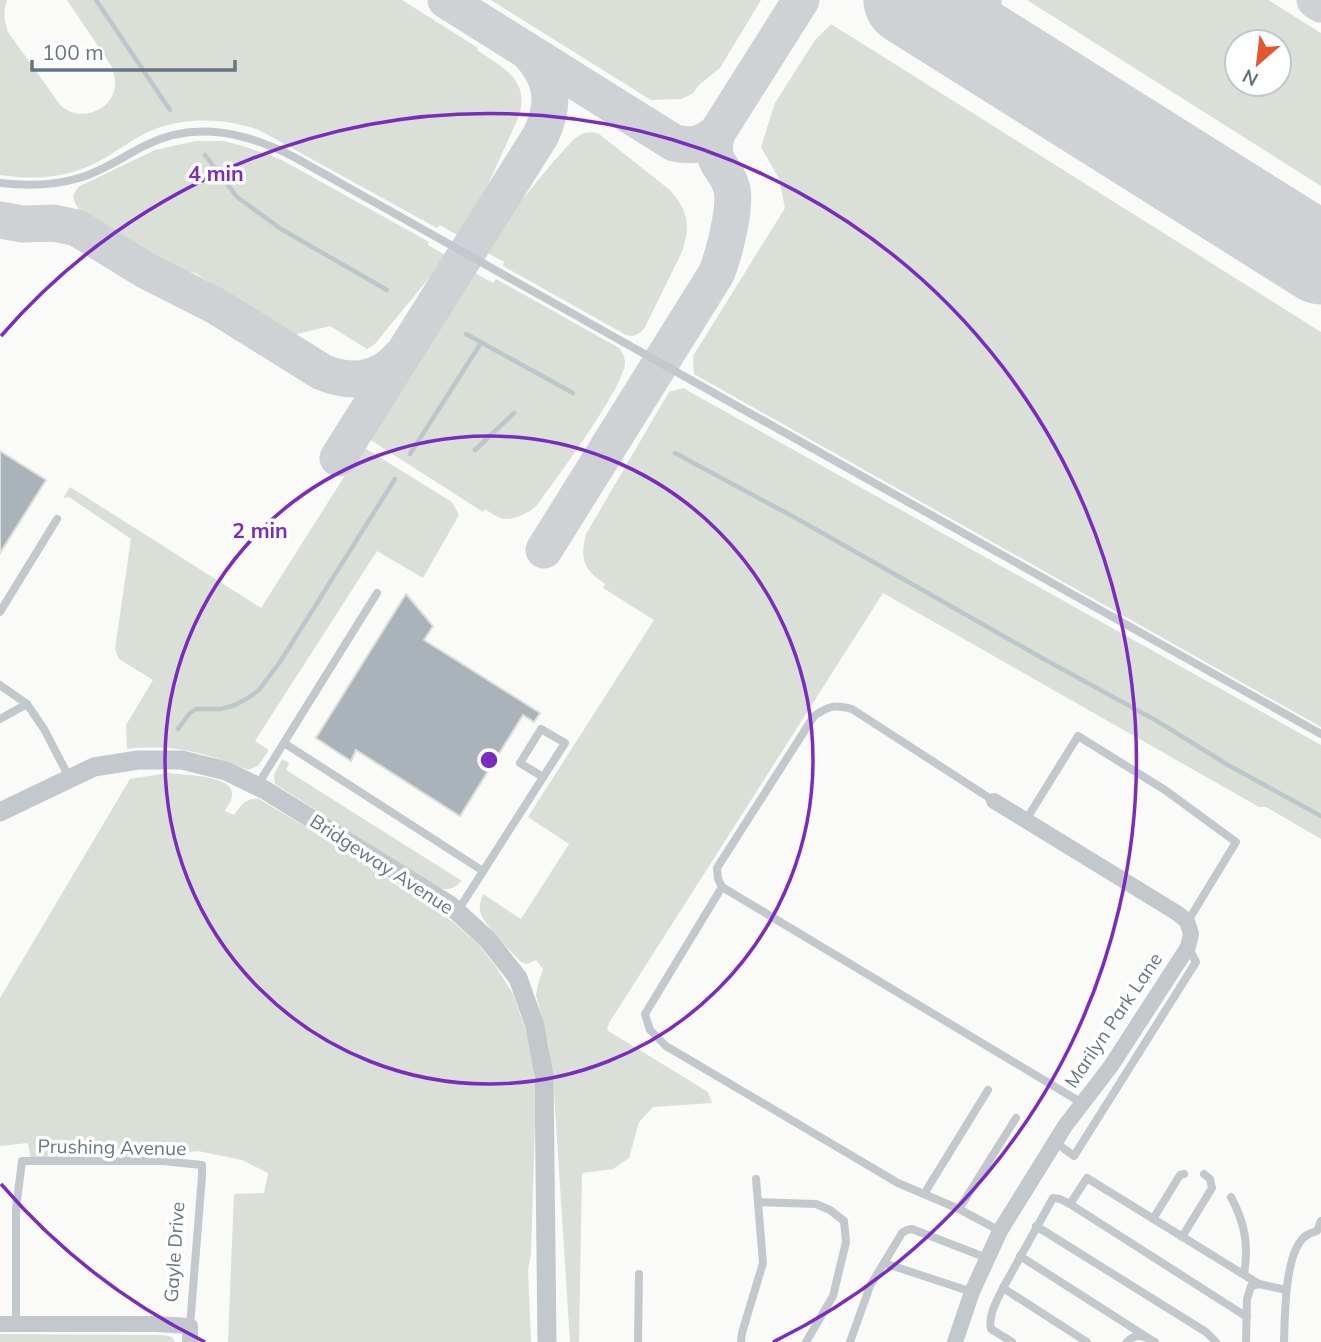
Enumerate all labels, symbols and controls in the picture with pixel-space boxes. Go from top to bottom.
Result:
scale bar [32,28,234,72]
north arrow [1223,28,1293,98]
text: 100 m [42,39,104,65]
text: N [1238,64,1262,92]
text: 4 min [188,160,244,186]
text: 2 min [232,517,288,543]
centre of rings [477,748,501,772]
street label: Bridgeway Avenue [306,809,458,919]
street label: Marilyn Park Lane [1059,948,1167,1092]
street label: Prushing Avenue [37,1134,187,1160]
street label: Gayle Drive [159,1201,189,1303]

